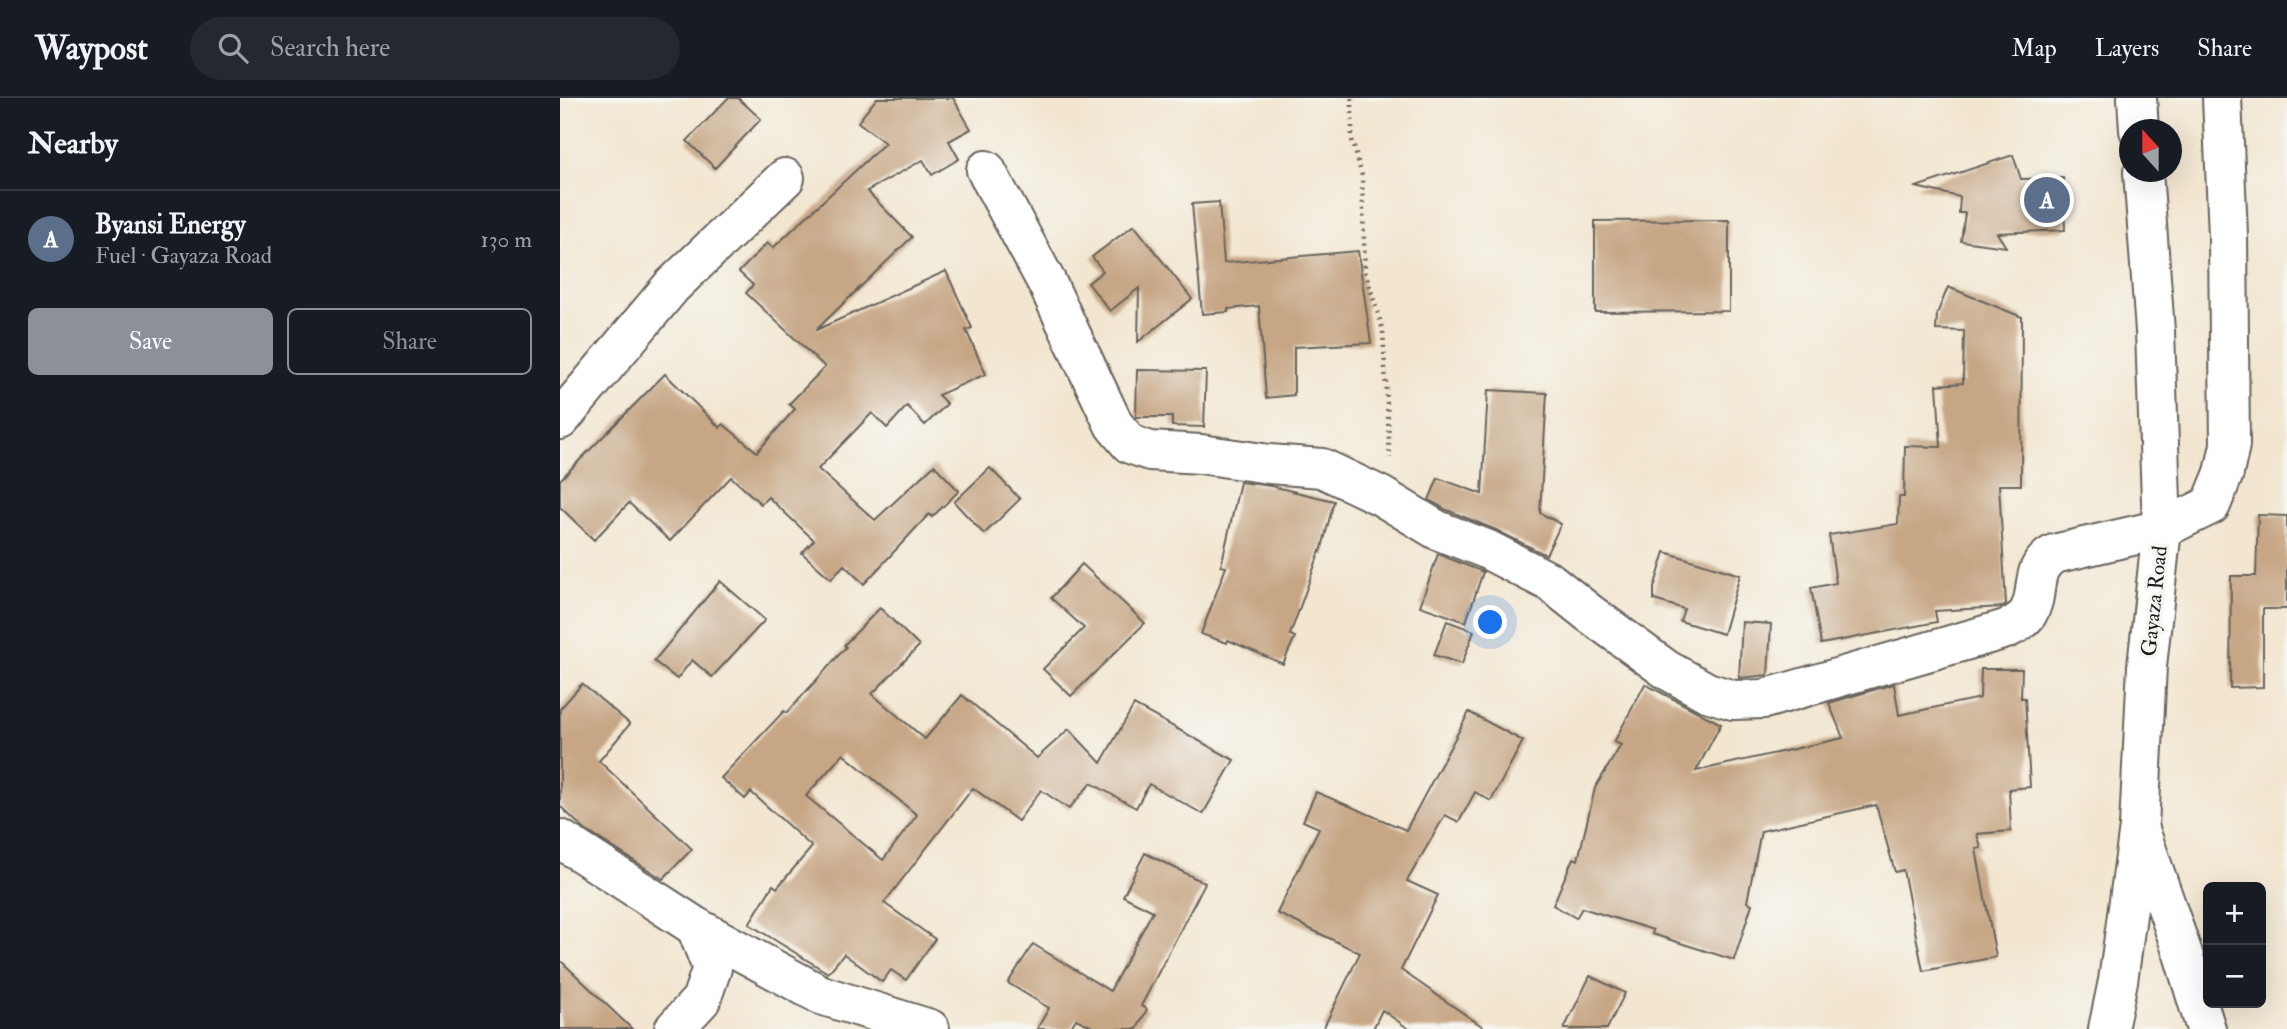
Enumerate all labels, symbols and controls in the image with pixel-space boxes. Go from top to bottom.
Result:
search box [190,17,680,80]
text: Waypost [35,28,148,69]
icon: search [214,29,252,67]
text: Search here [270,32,390,64]
text: Map [2012,33,2057,64]
text: Layers [2095,33,2159,64]
text: Share [2197,33,2252,64]
north arrow [2119,119,2182,182]
text: Nearby [28,125,118,162]
pin: A [2024,174,2070,226]
text: Byansi Energy [95,209,246,241]
text: A [44,225,58,254]
text: 130 m [480,225,532,254]
text: Fuel · Gayaza Road [95,241,272,270]
button: Save [28,308,273,375]
button: Share [287,308,532,375]
street label: Gayaza Road [2135,544,2174,658]
your location [1473,605,1507,639]
map controls [2203,882,2266,1008]
button: + [2203,882,2266,945]
button: − [2203,945,2266,1008]

